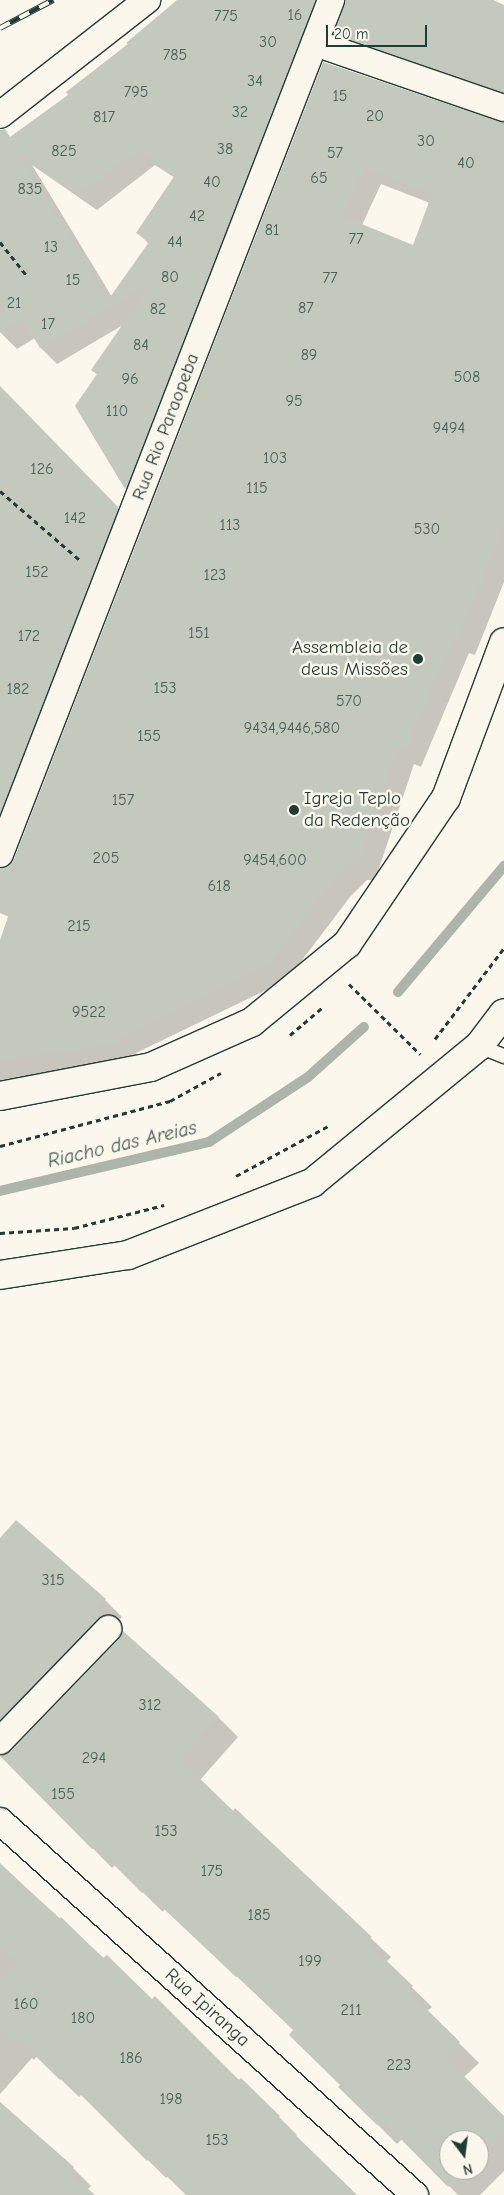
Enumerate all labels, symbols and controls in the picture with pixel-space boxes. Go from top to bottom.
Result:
house number: 16 [287,5,303,25]
house number: 775 [214,6,238,26]
scale bar [329,15,430,47]
text: 20 m [334,25,368,43]
house number: 30 [259,32,277,52]
house number: 785 [163,45,187,65]
house number: 34 [247,71,263,91]
house number: 795 [124,82,148,102]
house number: 15 [332,86,348,106]
house number: 32 [232,102,248,122]
house number: 20 [366,106,384,126]
house number: 817 [93,107,115,127]
house number: 30 [417,131,435,151]
house number: 38 [217,139,233,159]
house number: 825 [51,141,77,161]
house number: 57 [327,143,343,163]
house number: 40 [457,153,475,173]
house number: 65 [310,168,328,188]
house number: 40 [203,172,221,192]
house number: 835 [17,179,43,199]
house number: 42 [189,206,205,226]
house number: 81 [265,220,279,240]
house number: 77 [348,229,364,249]
house number: 44 [167,232,183,252]
house number: 13 [44,237,58,257]
house number: 80 [161,267,179,287]
house number: 77 [322,268,338,288]
house number: 15 [65,270,81,290]
house number: 21 [7,293,21,313]
house number: 87 [298,298,314,318]
house number: 82 [150,299,166,319]
house number: 17 [41,314,55,334]
house number: 84 [133,335,149,355]
house number: 89 [301,345,317,365]
street label: Rua Rio Paraopeba [127,350,205,504]
house number: 508 [454,367,480,387]
house number: 96 [121,369,139,389]
house number: 95 [285,391,303,411]
house number: 110 [106,401,128,421]
house number: 9494 [433,418,465,438]
house number: 103 [263,448,287,468]
house number: 126 [30,459,54,479]
house number: 115 [246,478,268,498]
house number: 142 [64,508,86,528]
house number: 113 [220,515,240,535]
house number: 530 [414,519,440,539]
house number: 152 [25,562,49,582]
house number: 123 [204,565,226,585]
house number: 151 [188,623,210,643]
house number: 172 [18,626,40,646]
place label: Assembleia de deus Missões [292,637,408,681]
marker: Assembleia de deus Missões [412,653,424,665]
house number: 153 [153,678,177,698]
house number: 182 [7,679,29,699]
house number: 570 [336,691,362,711]
house number: 9434,9446,580 [244,718,340,738]
house number: 155 [137,726,161,746]
place label: Igreja Teplo da Redenção [304,788,410,832]
house number: 157 [112,790,134,810]
marker: Igreja Teplo da Redenção [288,804,300,816]
house number: 205 [93,848,119,868]
house number: 9454,600 [243,850,307,870]
house number: 618 [207,876,231,896]
house number: 215 [67,916,91,936]
house number: 9522 [72,1002,106,1022]
water label: Riacho das Areias [45,1115,199,1173]
house number: 315 [41,1570,65,1590]
house number: 312 [139,1695,161,1715]
house number: 294 [82,1748,106,1768]
house number: 155 [51,1784,75,1804]
house number: 153 [154,1821,178,1841]
house number: 175 [201,1861,223,1881]
house number: 185 [247,1905,271,1925]
house number: 199 [298,1951,322,1971]
street label: Rua Ipiranga [160,1964,254,2052]
house number: 160 [14,1994,38,2014]
house number: 211 [340,2000,362,2020]
house number: 180 [71,2008,95,2028]
house number: 186 [119,2048,143,2068]
house number: 223 [387,2055,411,2075]
house number: 198 [159,2089,183,2109]
house number: 153 [205,2130,229,2150]
north arrow [439,2130,489,2180]
text: N [461,2160,474,2178]

